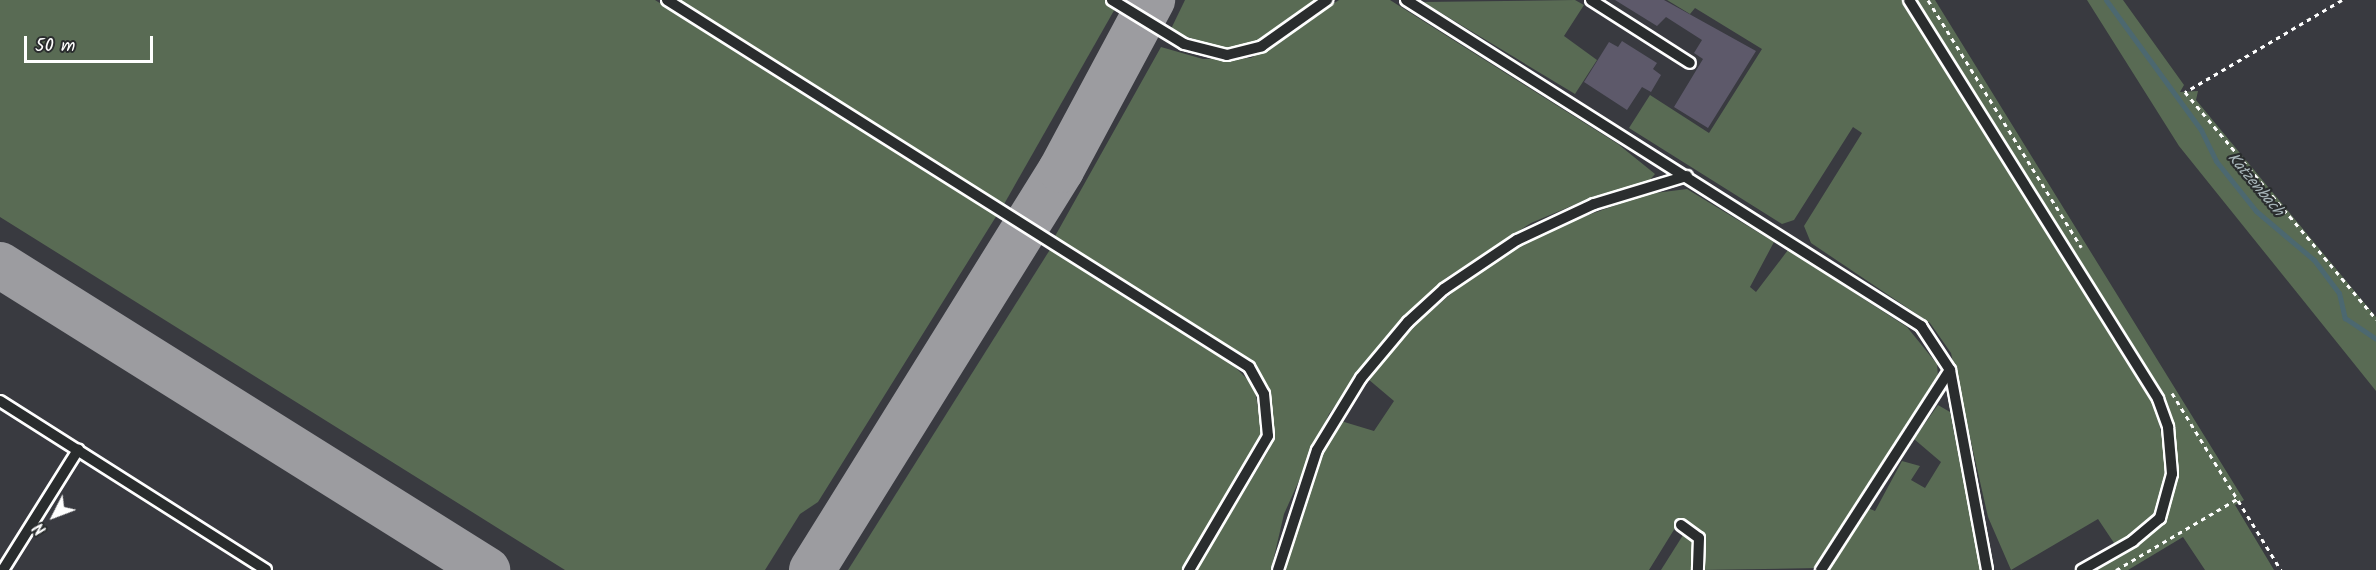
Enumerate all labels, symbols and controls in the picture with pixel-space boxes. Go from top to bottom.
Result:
scale bar [27,24,156,62]
text: 50 m [35,32,75,61]
water label: Katzenbach [2223,149,2287,221]
north arrow [24,486,84,546]
text: N [28,516,53,541]

